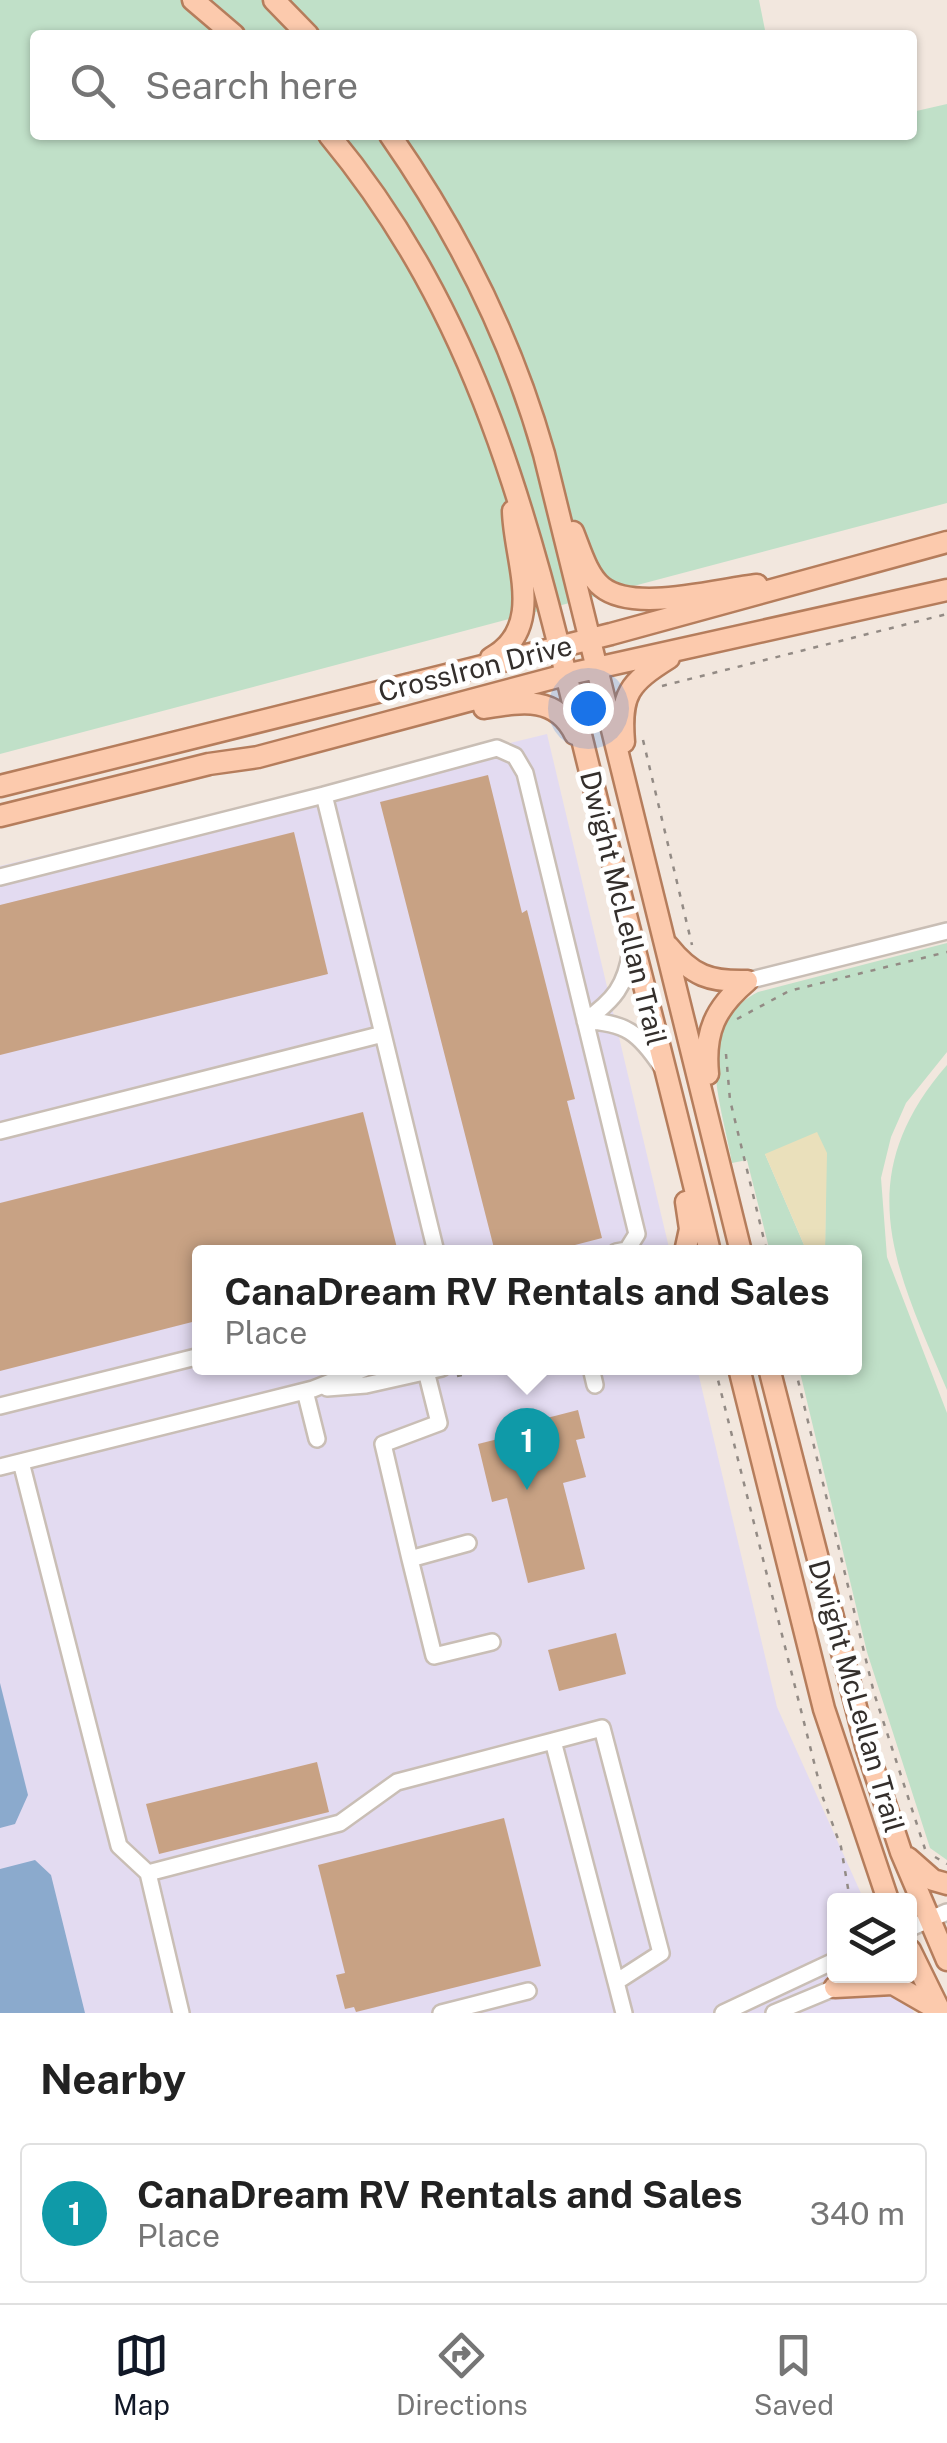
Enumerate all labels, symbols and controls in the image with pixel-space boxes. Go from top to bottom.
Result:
search box [30,30,917,140]
icon: search [65,58,120,113]
text: Search here [145,63,358,108]
street label: CrossIron Drive [375,628,575,708]
your location [563,683,614,734]
street label: Dwight McLellan Trail [574,767,674,1049]
popup [192,1245,862,1375]
text: CanaDream RV Rentals and Sales [224,1269,830,1314]
text: Place [224,1314,307,1351]
pin: 1 [494,1408,560,1490]
street label: Dwight McLellan Trail [802,1556,912,1836]
map controls [827,1893,917,1983]
button: layers [827,1893,917,1983]
text: Nearby [40,2054,186,2103]
text: CanaDream RV Rentals and Sales [137,2172,742,2217]
text: 1 [68,2195,81,2232]
text: 340 m [810,2195,905,2232]
text: Place [137,2217,220,2254]
tab: Map [113,2328,170,2421]
tab: Directions [396,2328,528,2421]
tab: Saved [754,2328,834,2421]

